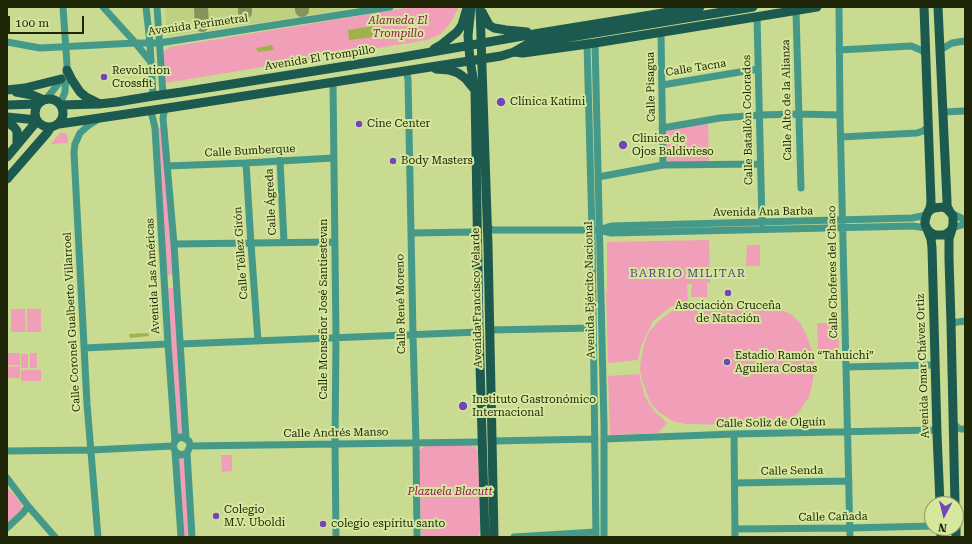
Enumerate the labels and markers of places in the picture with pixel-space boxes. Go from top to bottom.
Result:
place label: Revolution Crossfit [112,64,170,90]
marker: Revolution Crossfit [99,72,109,82]
place label: Clínica Katimi [510,95,585,109]
marker: Clínica Katimi [495,96,507,108]
place label: Cine Center [367,117,430,131]
marker: Cine Center [354,119,364,129]
place label: Clinica de Ojos Baldivieso [632,132,714,158]
marker: Clinica de Ojos Baldivieso [617,139,629,151]
place label: Body Masters [401,154,473,168]
marker: Body Masters [388,156,398,166]
marker: Asociación Cruceña de Natación [723,288,733,298]
place label: Asociación Cruceña de Natación [675,299,781,325]
place label: Estadio Ramón “Tahuichi” Aguilera Costas [735,349,874,375]
marker: Estadio Ramón “Tahuichi” Aguilera Costas [722,357,732,367]
place label: Instituto Gastronómico Internacional [472,393,596,419]
marker: Instituto Gastronómico Internacional [457,400,469,412]
place label: Colegio M.V. Uboldi [224,503,285,529]
marker: Colegio M.V. Uboldi [211,511,221,521]
place label: colegio espíritu santo [331,517,445,531]
marker: colegio espíritu santo [318,519,328,529]

